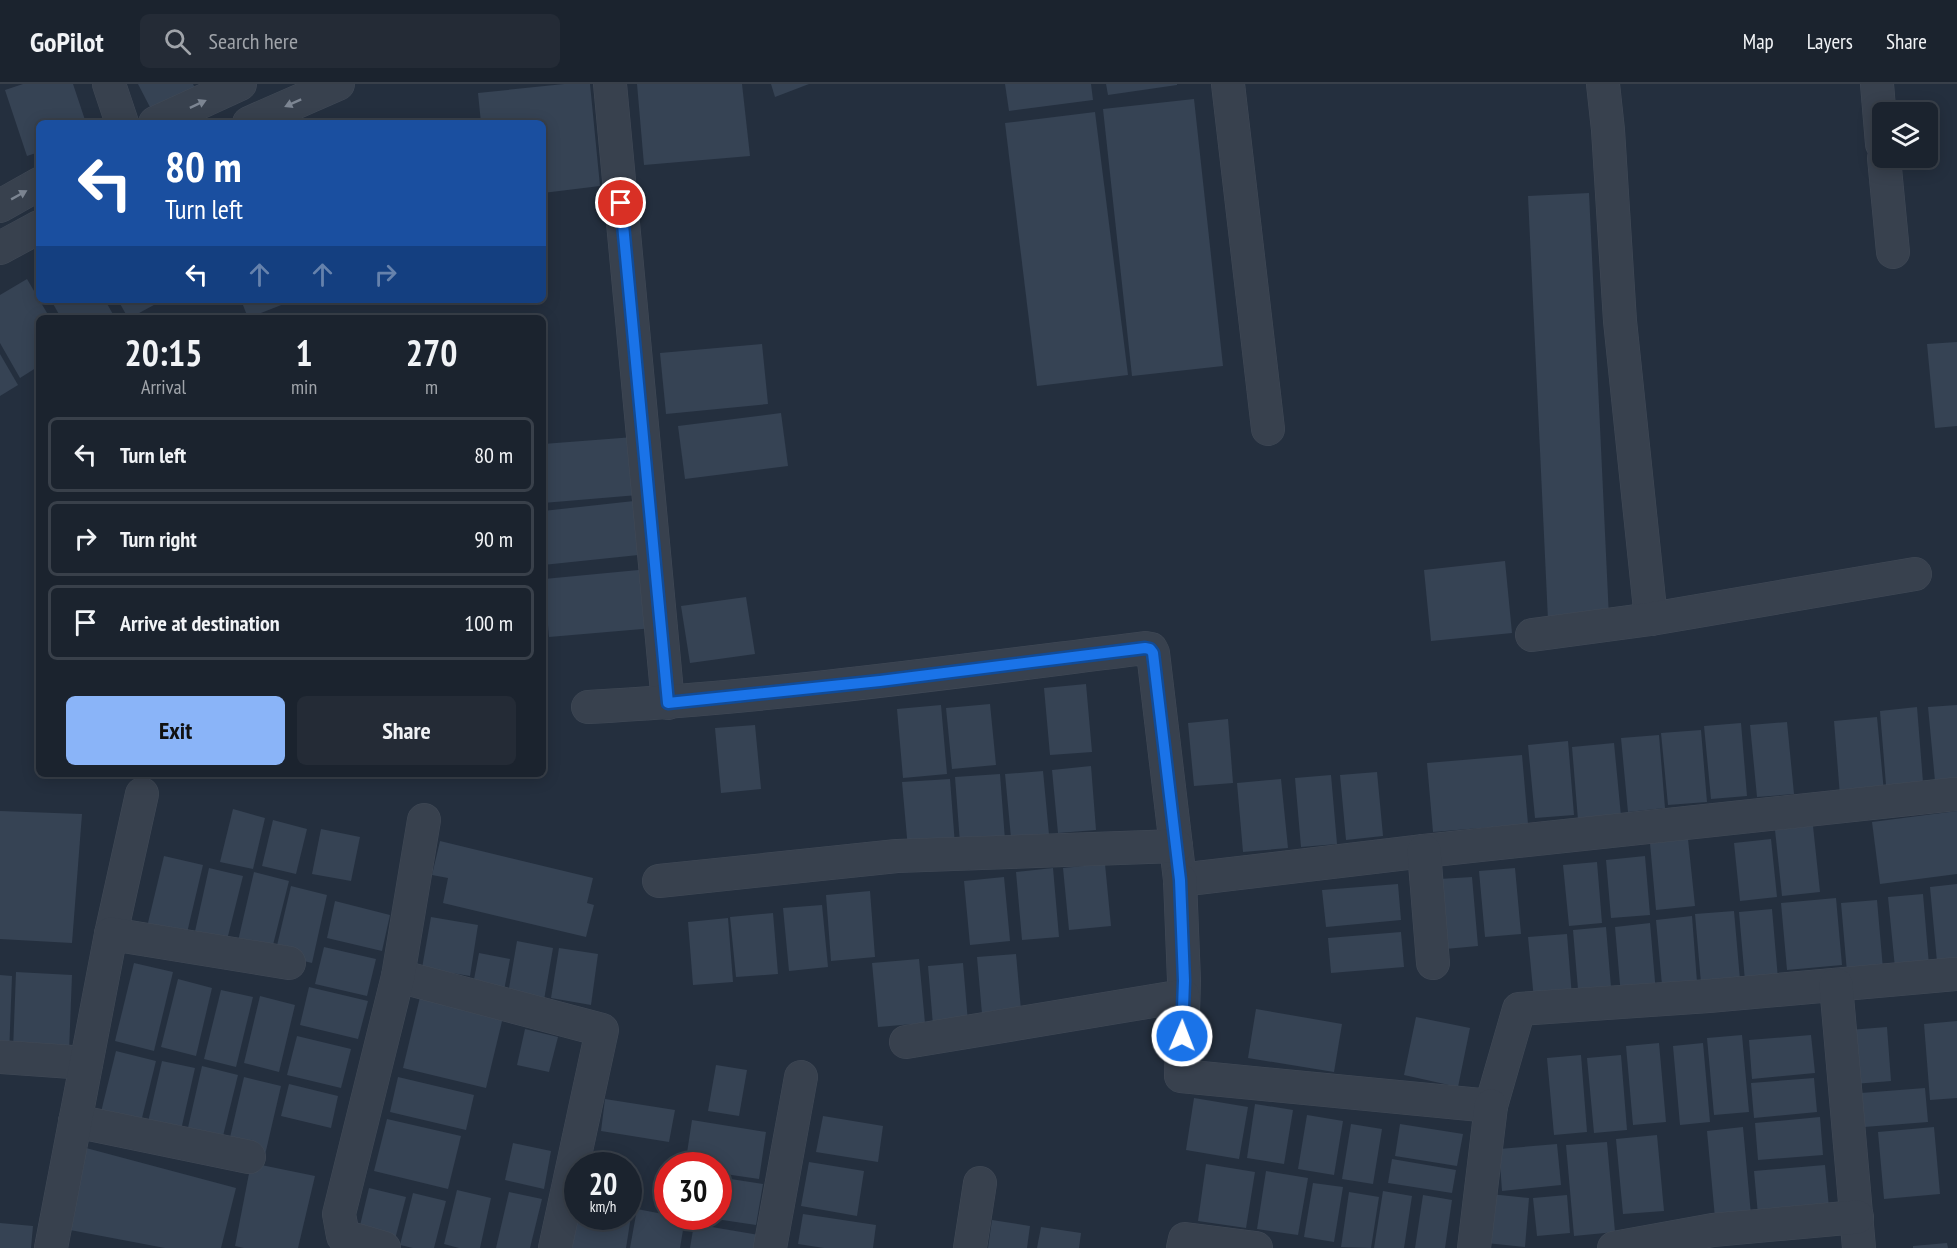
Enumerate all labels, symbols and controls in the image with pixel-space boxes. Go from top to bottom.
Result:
search box [140,14,560,68]
text: GoPilot [30,23,104,60]
icon: search [161,25,194,58]
text: Search here [209,27,298,55]
text: Map [1743,28,1774,55]
text: Layers [1807,28,1853,55]
text: Share [1886,28,1927,55]
one-way arrow [189,99,206,108]
one-way arrow [284,99,302,109]
map controls [1872,102,1938,168]
button: layers [1872,102,1938,168]
text: 80 m [165,139,242,194]
icon: left [66,144,144,222]
pin [595,177,646,228]
icon: arrive [604,186,637,219]
one-way arrow [11,190,28,200]
text: Turn left [165,192,243,226]
icon: left [180,258,213,291]
icon: ahead [243,258,276,291]
icon: ahead [306,258,339,291]
icon: right [369,258,402,291]
text: 20:15 [125,329,202,376]
text: 1 [295,329,313,376]
text: 270 [406,329,457,376]
text: Arrival [141,374,186,400]
text: min [291,374,317,400]
text: m [425,374,438,400]
icon: left [69,438,102,471]
text: Turn left [120,441,186,469]
text: 80 m [474,441,513,469]
icon: right [69,522,102,555]
text: Turn right [120,525,197,553]
text: 90 m [474,525,513,553]
icon: arrive [69,606,102,639]
text: Arrive at destination [120,609,280,637]
text: 100 m [464,609,513,637]
button: Exit [66,696,285,765]
button: Share [297,696,516,765]
position arrow [1150,1004,1214,1068]
speed limit sign: 30 [654,1152,732,1230]
text: 20 [589,1164,617,1203]
text: km/h [590,1197,616,1216]

